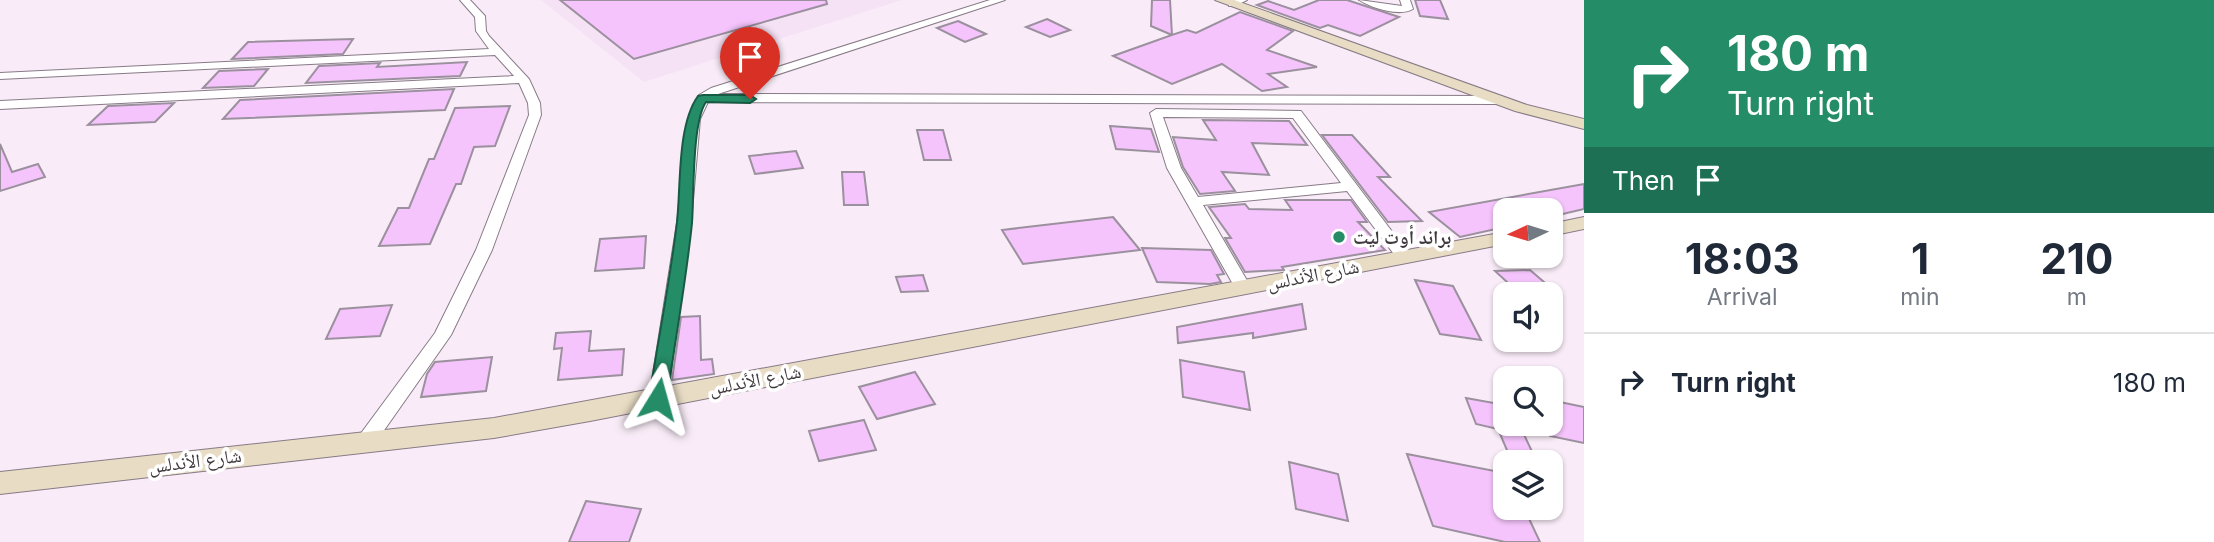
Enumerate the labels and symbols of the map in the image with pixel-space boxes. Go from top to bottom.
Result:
pin [720,27,780,99]
north arrow [1493,198,1563,268]
place label: براند أوت ليت [1353,225,1451,249]
marker: براند أوت ليت [1331,229,1347,245]
street label: شارع الأندلس [1265,255,1361,295]
street label: شارع الأندلس [707,360,803,400]
position arrow [621,362,695,436]
street label: شارع الأندلس [147,444,243,478]

